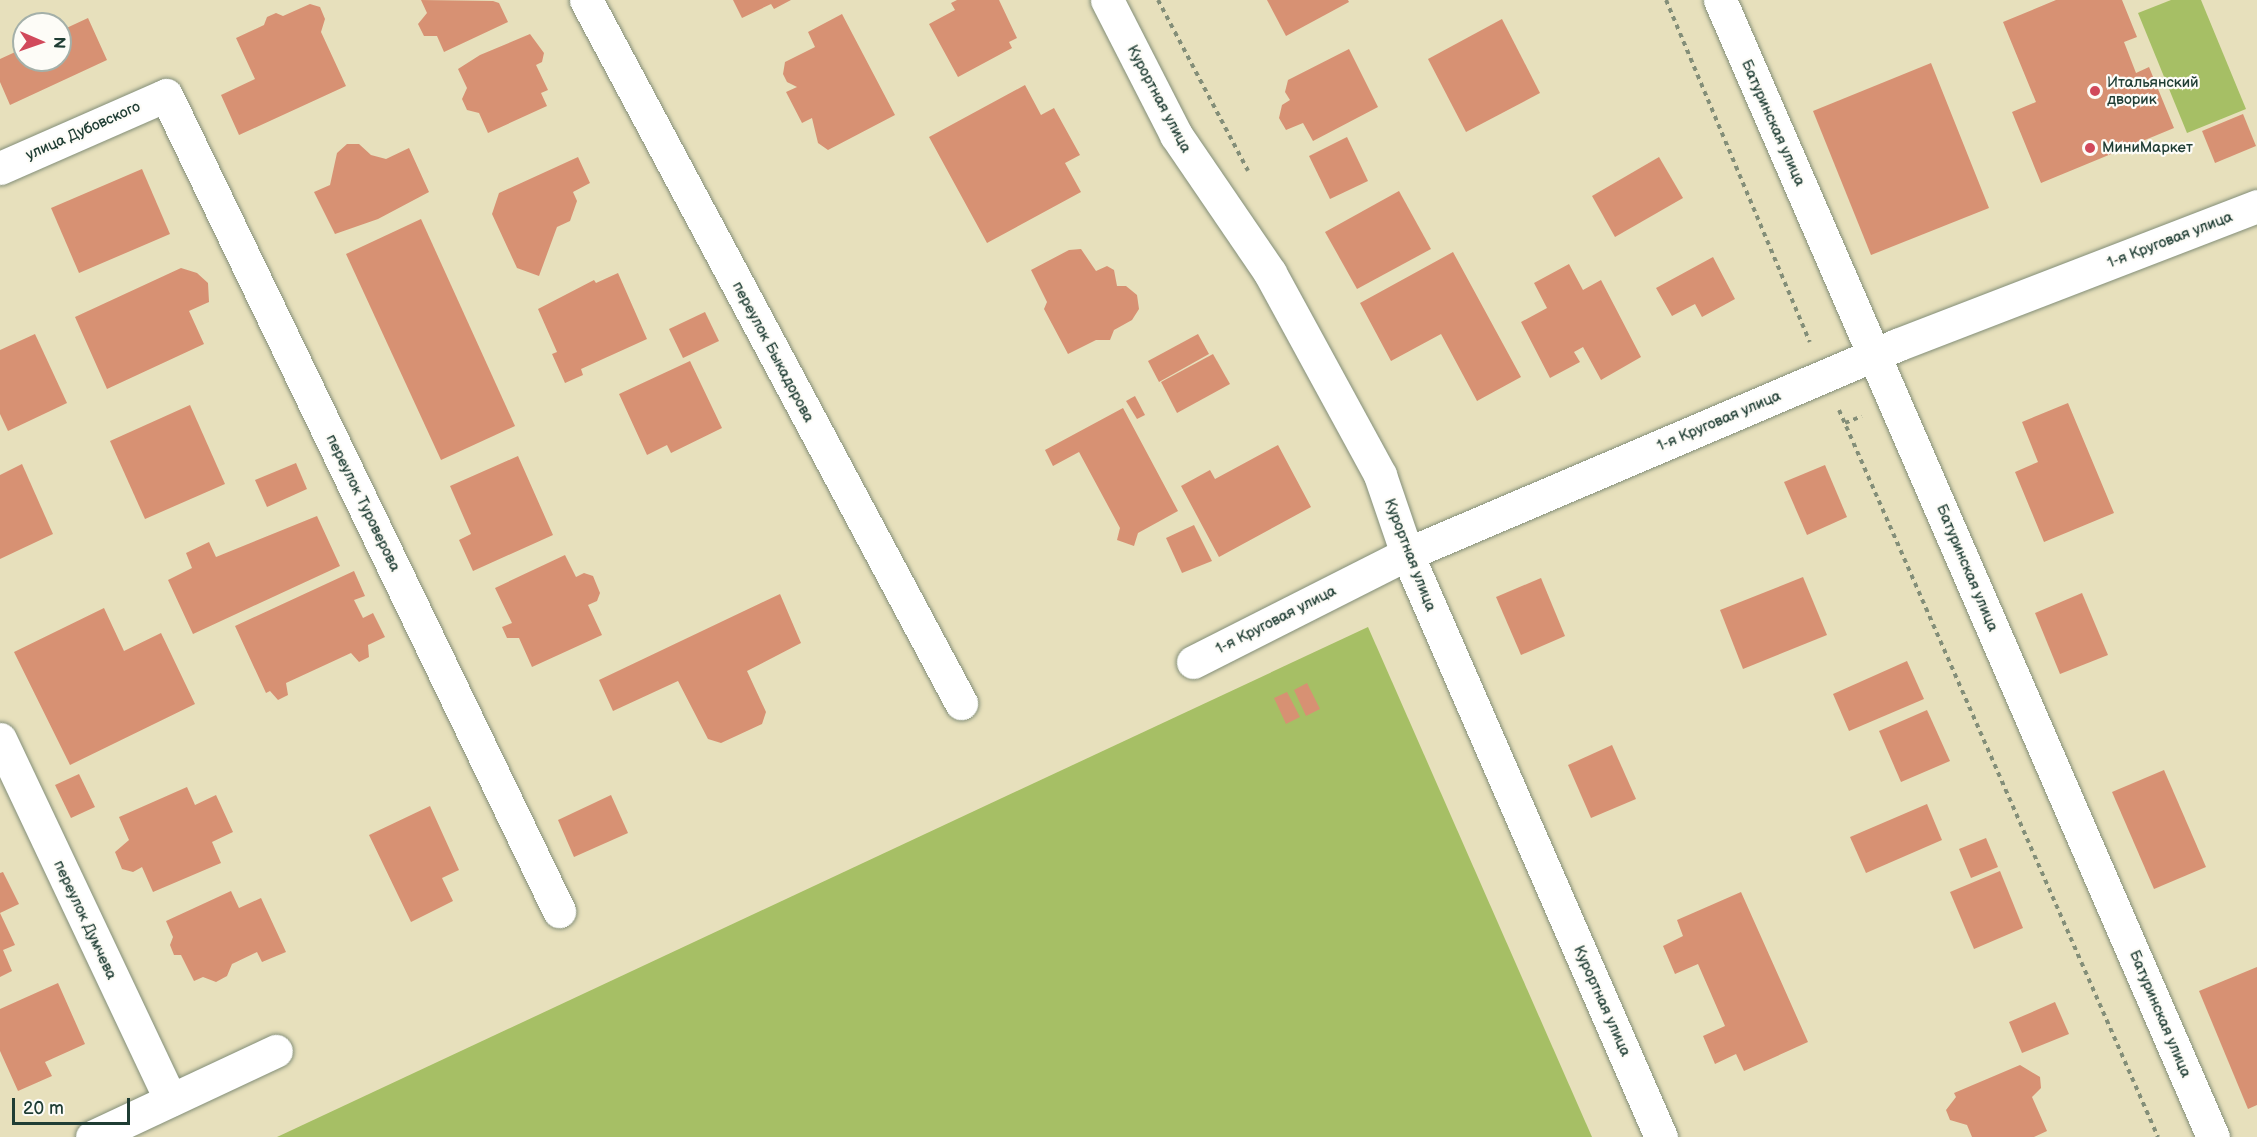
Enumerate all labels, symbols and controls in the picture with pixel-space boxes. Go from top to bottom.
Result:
north arrow [12,12,72,72]
text: N [49,36,68,49]
street label: Курортная улица [1123,42,1195,156]
street label: Батуринская улица [1737,57,1809,189]
place label: Итальянский дворик [2107,73,2199,108]
marker: Итальянский дворик [2088,84,2102,98]
street label: улица Дубовского [23,98,143,164]
place label: МиниМаркет [2102,139,2193,157]
marker: МиниМаркет [2083,141,2097,155]
street label: 1-я Круговая улица [2105,208,2235,272]
street label: переулок Быкадорова [728,279,818,425]
street label: 1-я Круговая улица [1654,387,1784,455]
street label: переулок Туроверова [322,432,404,574]
street label: Курортная улица [1380,496,1440,614]
street label: Батуринская улица [1932,502,2002,634]
street label: 1-я Круговая улица [1213,582,1339,658]
street label: переулок Думчева [50,858,120,982]
street label: Курортная улица [1570,943,1634,1059]
street label: Батуринская улица [2125,948,2195,1080]
scale bar [15,1086,134,1124]
text: 20 m [23,1098,64,1119]

